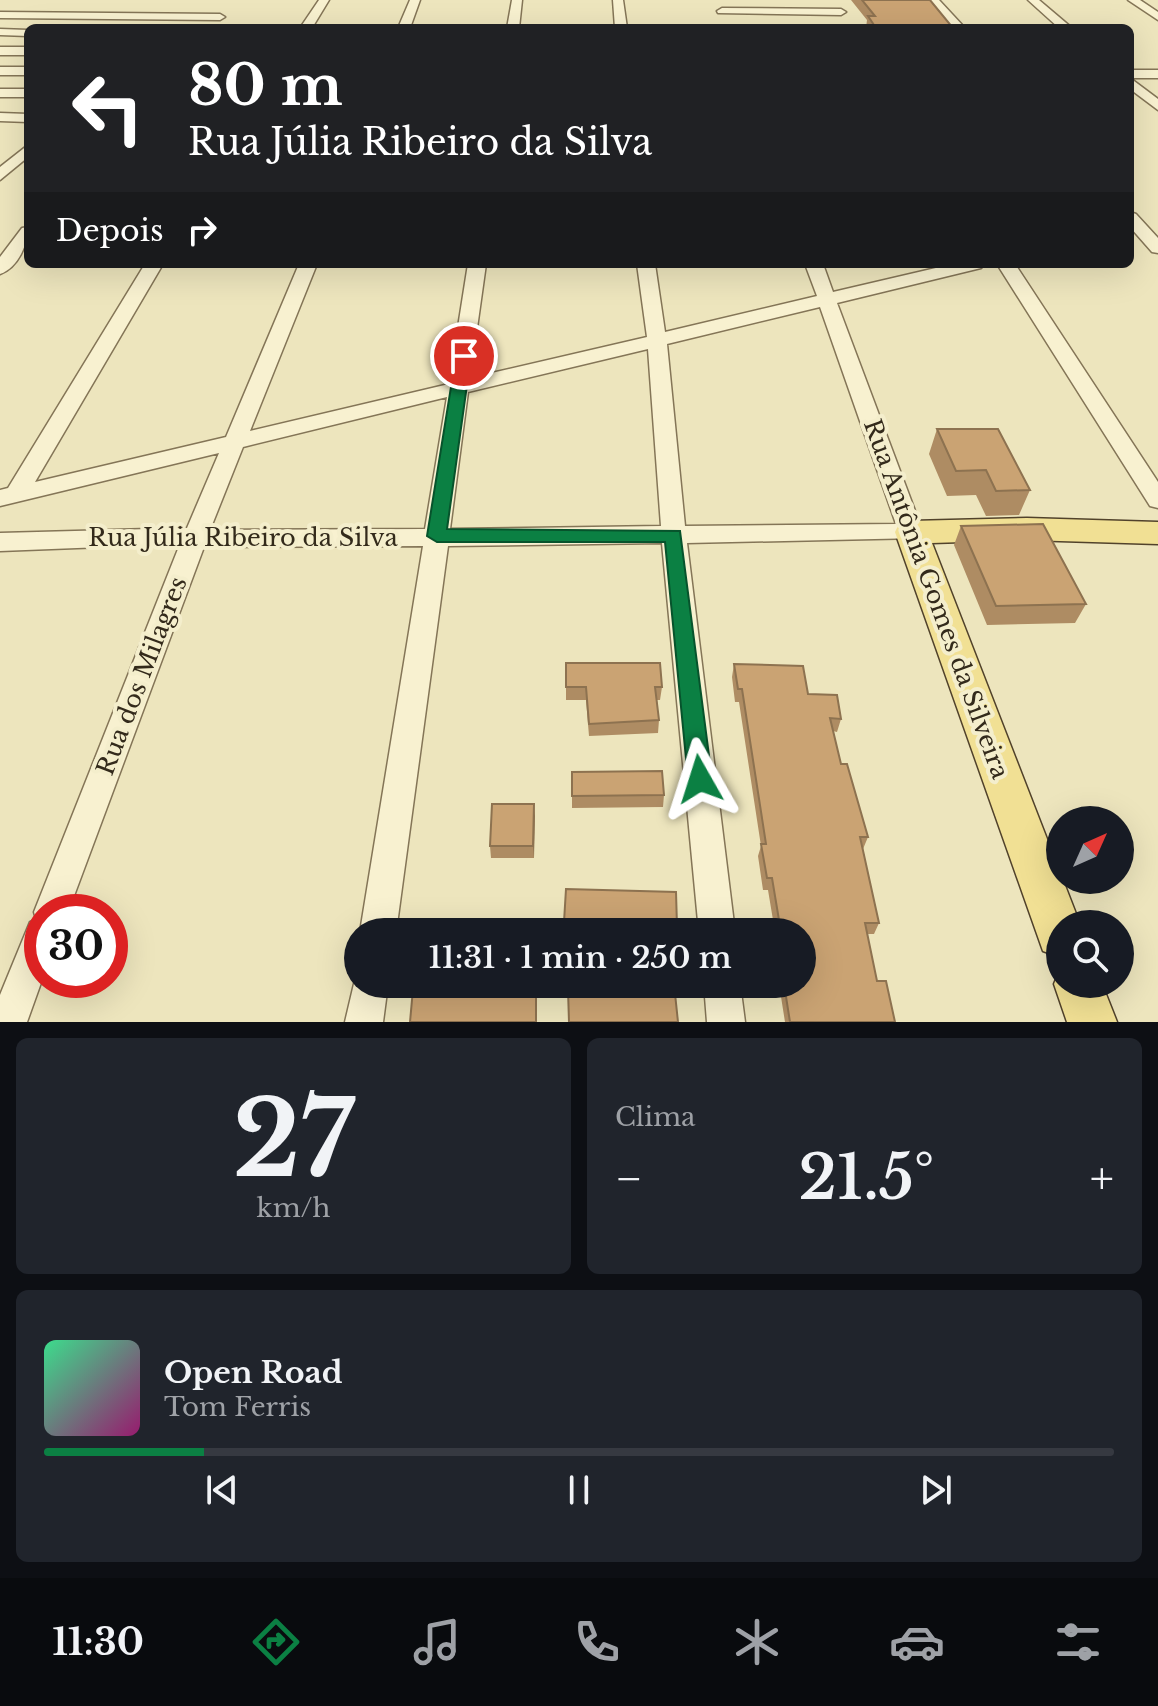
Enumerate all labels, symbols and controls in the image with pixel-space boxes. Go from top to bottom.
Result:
text: 80 m [188,51,343,120]
icon: left [56,56,160,160]
text: Rua Júlia Ribeiro da Silva [188,120,652,165]
icon: right [180,208,224,252]
text: Depois [56,212,164,249]
pin [430,322,498,390]
icon: arrive [442,334,486,378]
street label: Rua Antônia Gomes da Silveira [858,415,1015,783]
street label: Rua Júlia Ribeiro da Silva [88,523,398,552]
street label: Rua dos Milagres [90,572,193,779]
position arrow [658,737,742,821]
north arrow [1046,806,1134,894]
map controls [1046,806,1134,998]
speed limit sign: 30 [24,894,128,998]
button: search [1046,910,1134,998]
text: 11:31 · 1 min · 250 m [428,939,732,976]
text: 27 [233,1075,354,1204]
text: Clima [615,1101,695,1133]
text: 21.5° [798,1141,934,1215]
text: − [615,1151,643,1206]
text: + [1090,1151,1114,1206]
text: km/h [257,1192,330,1224]
text: Open Road [164,1354,343,1391]
text: Tom Ferris [164,1391,311,1423]
icon: previous [200,1468,244,1512]
icon: pause [557,1468,601,1512]
icon: next [914,1468,958,1512]
icon: directions [248,1614,304,1670]
icon: music [409,1614,465,1670]
icon: phone [569,1614,625,1670]
icon: climate [729,1614,785,1670]
icon: car [889,1614,945,1670]
icon: filters [1050,1614,1106,1670]
text: 11:30 [52,1620,144,1665]

